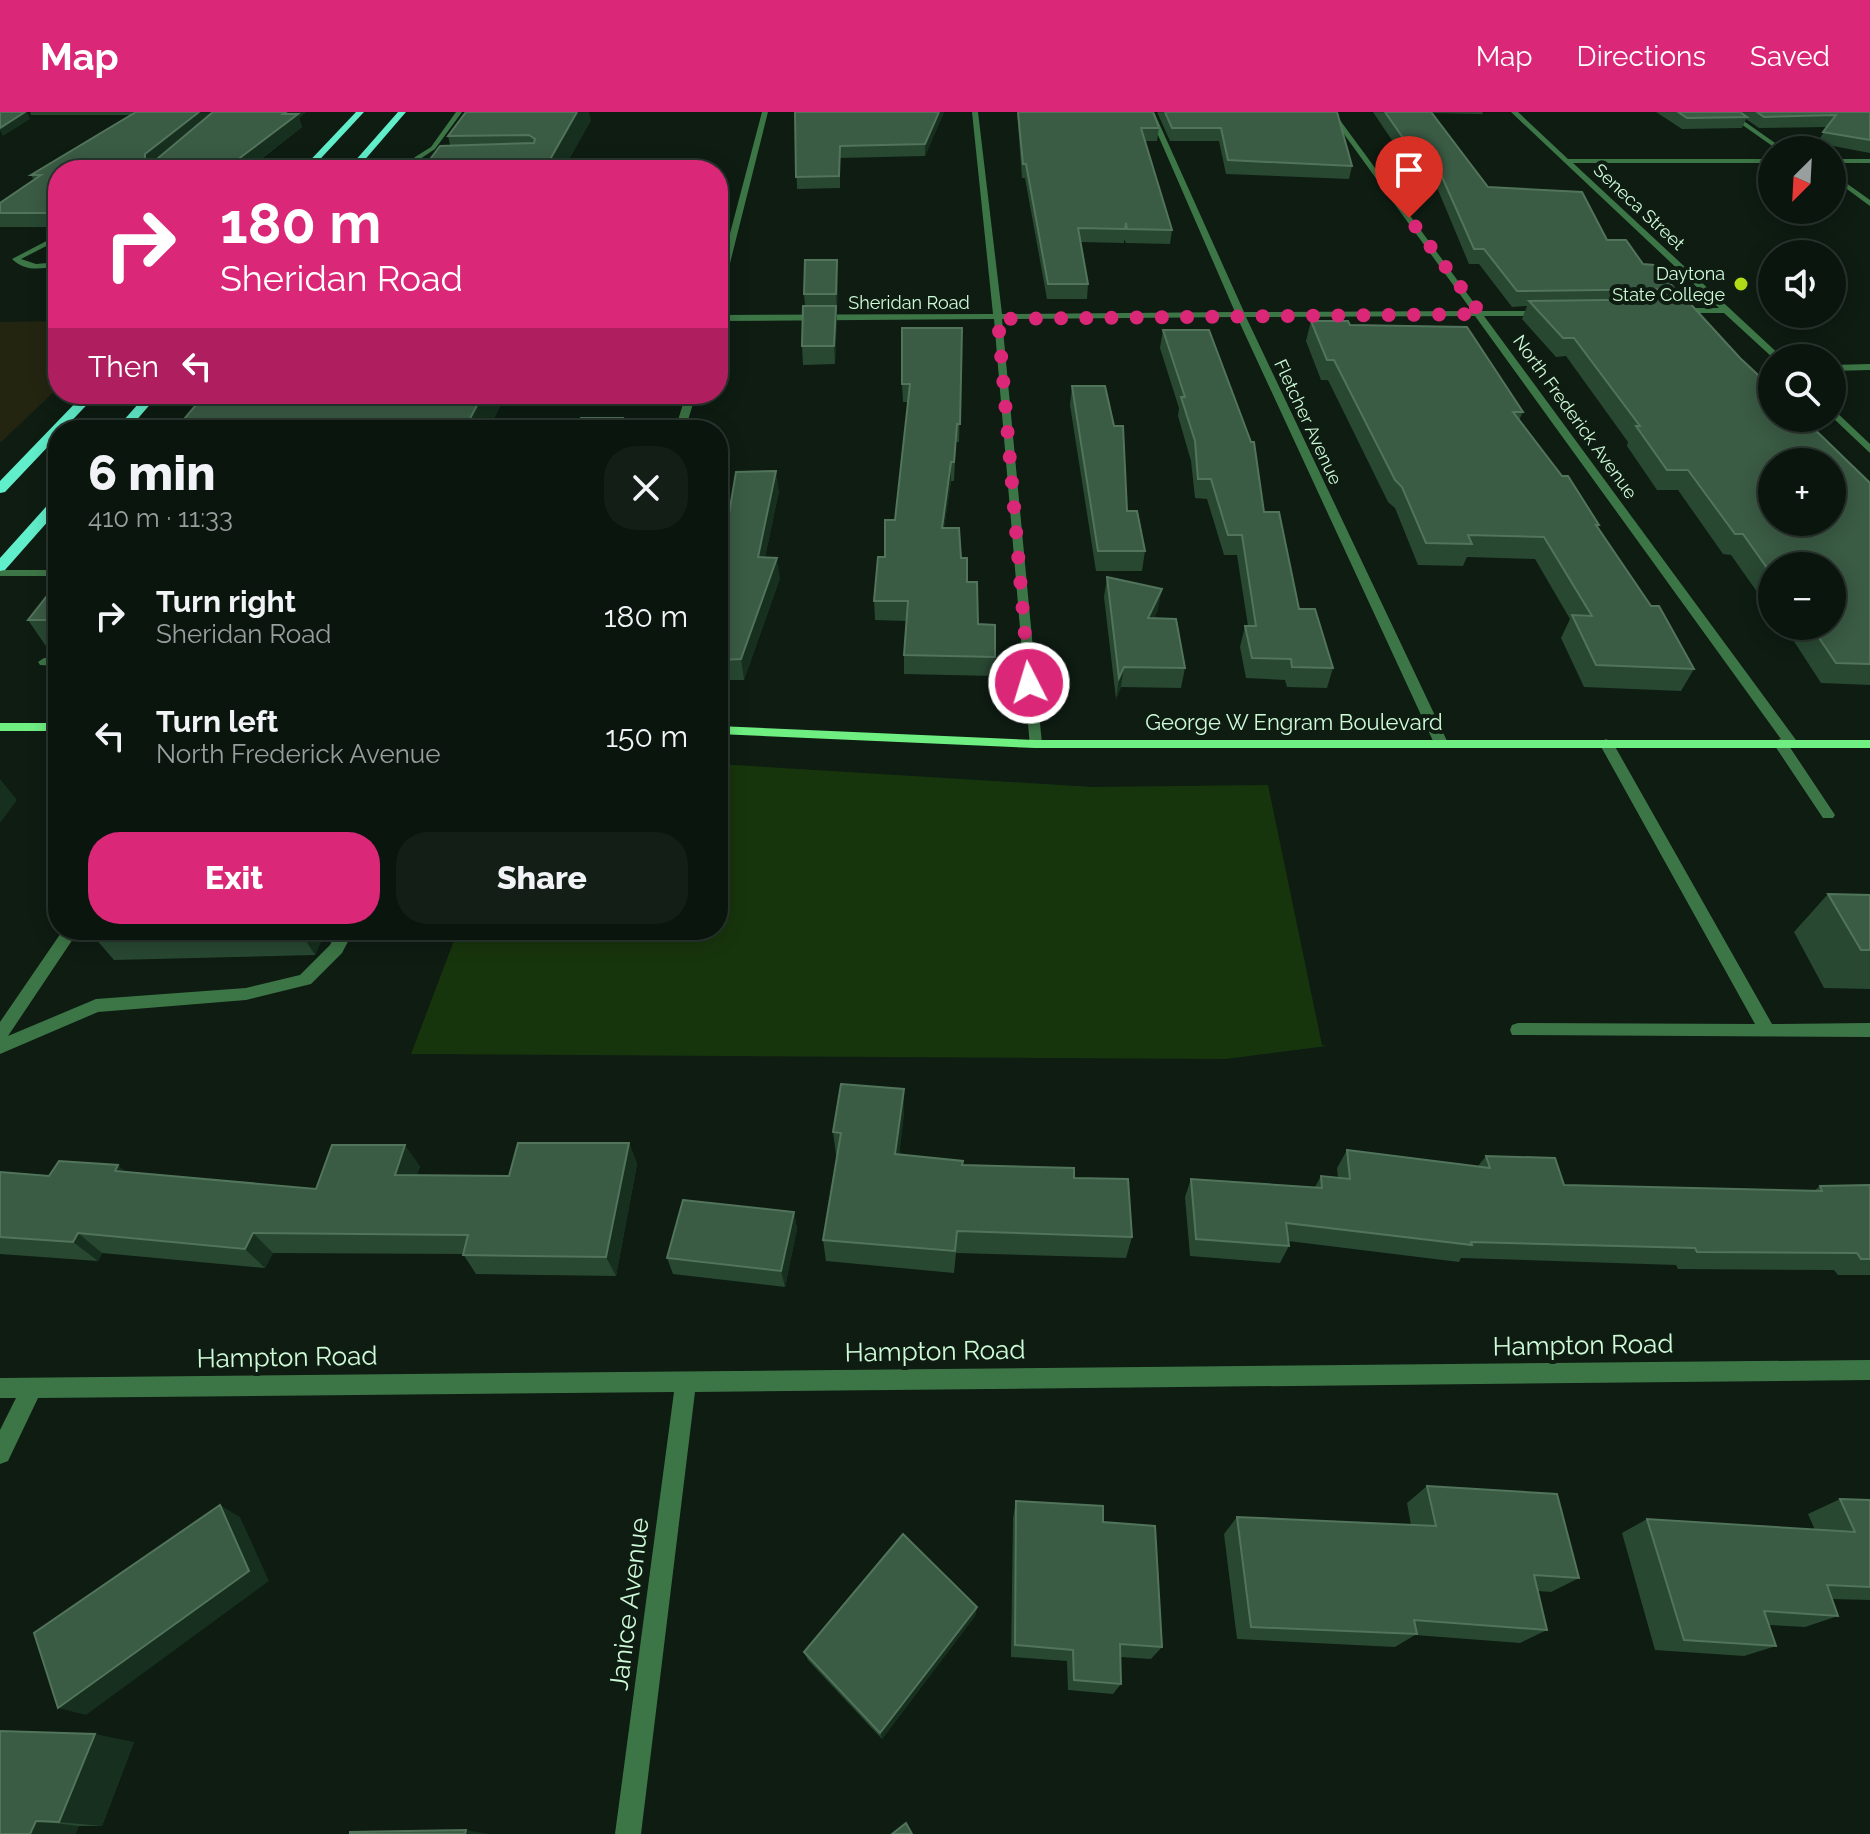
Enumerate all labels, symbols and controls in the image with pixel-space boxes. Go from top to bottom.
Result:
text: Map [40,34,119,79]
text: Map [1476,40,1533,73]
text: Directions [1577,40,1706,73]
text: Saved [1750,40,1830,73]
pin [1375,136,1443,218]
north arrow [1758,136,1846,224]
map controls [1758,136,1846,640]
icon: arrive [1387,148,1431,192]
street label: Seneca Street [1589,159,1689,254]
text: 180 m [220,190,381,256]
icon: right [88,192,192,296]
button: sound [1758,240,1846,328]
text: Sheridan Road [220,257,463,299]
place label: Daytona State College [1612,263,1725,305]
marker: Daytona State College [1732,275,1750,293]
street label: Sheridan Road [848,292,970,313]
street label: North Frederick Avenue [1509,331,1642,503]
icon: left [175,344,219,388]
button: search [1758,344,1846,432]
text: Then [88,349,159,384]
street label: Fletcher Avenue [1270,356,1347,488]
text: 6 min [88,445,216,501]
button: close [604,446,688,530]
button: + [1758,448,1846,536]
text: 410 m · 11:33 [88,503,233,533]
button: − [1758,552,1846,640]
text: Turn right [156,584,296,619]
icon: right [88,594,132,638]
text: 180 m [604,599,688,634]
text: Sheridan Road [156,619,332,649]
position arrow [987,641,1071,725]
text: Turn left [156,704,278,739]
street label: George W Engram Boulevard [1145,709,1443,735]
icon: left [88,714,132,758]
text: 150 m [605,719,688,754]
text: North Frederick Avenue [156,739,441,769]
button: Exit [88,832,380,924]
button: Share [396,832,688,924]
street label: Hampton Road [1492,1328,1674,1362]
street label: Hampton Road [844,1334,1026,1368]
street label: Hampton Road [196,1340,378,1374]
street label: Janice Avenue [604,1516,654,1692]

